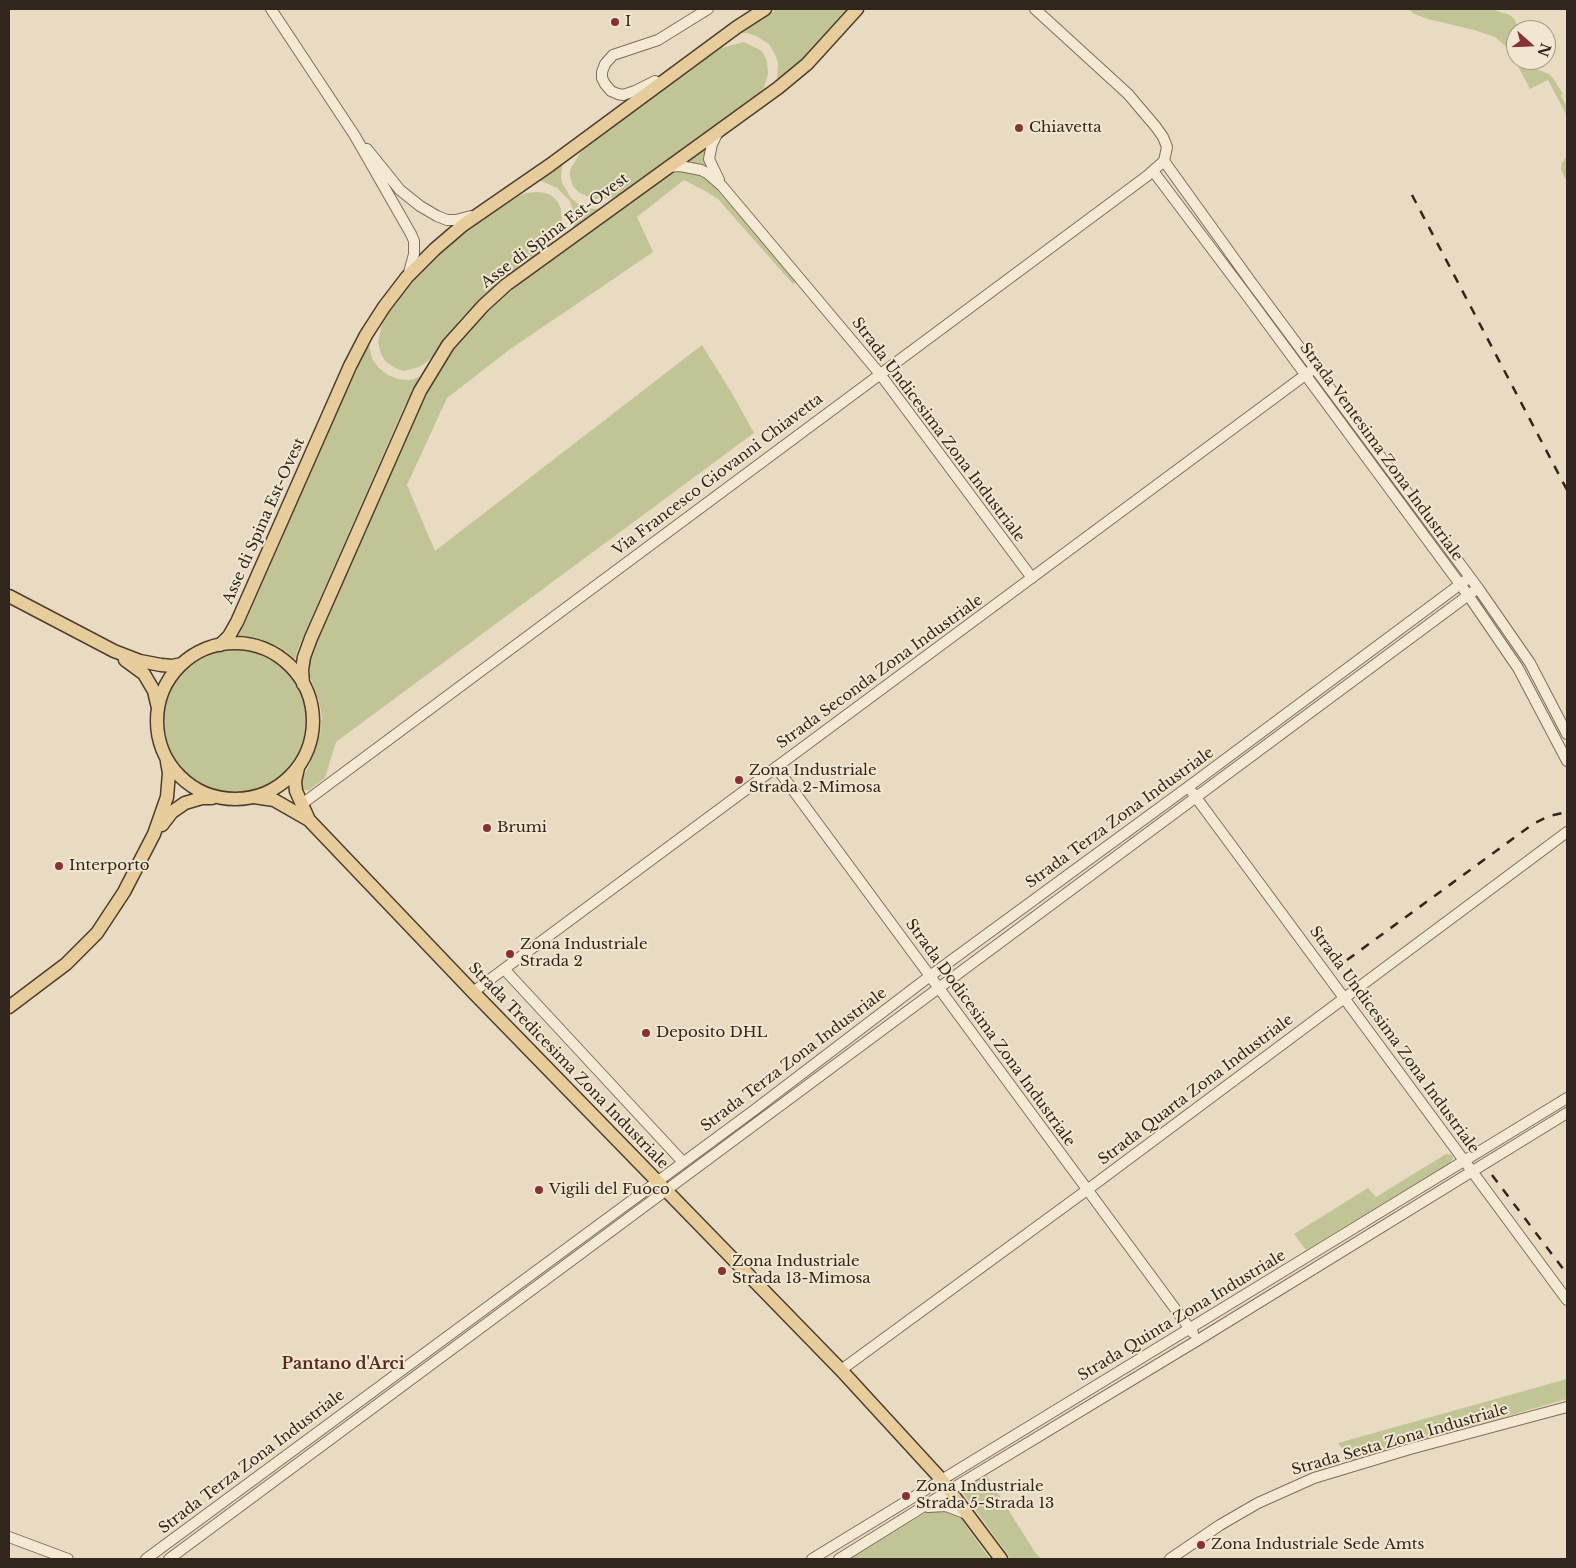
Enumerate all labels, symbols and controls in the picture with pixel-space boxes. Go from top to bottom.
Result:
place label: I [625,13,631,31]
marker: I [609,16,621,28]
north arrow [1506,20,1556,70]
text: N [1533,41,1555,59]
place label: Chiavetta [1029,119,1102,137]
marker: Chiavetta [1013,122,1025,134]
street label: Asse di Spina Est-Ovest [478,170,632,292]
street label: Strada Undicesima Zona Industriale [848,314,1028,546]
street label: Strada Ventesima Zona Industriale [1296,339,1466,565]
street label: Via Francesco Giovanni Chiavetta [609,390,827,560]
street label: Asse di Spina Est-Ovest [219,435,309,607]
street label: Strada Seconda Zona Industriale [773,591,987,753]
street label: Strada Terza Zona Industriale [1022,744,1218,892]
place label: Zona Industriale Strada 2-Mimosa [749,762,881,797]
marker: Zona Industriale Strada 2-Mimosa [733,774,745,786]
place label: Brumi [497,819,547,837]
marker: Brumi [481,822,493,834]
place label: Interporto [69,857,150,875]
marker: Interporto [53,860,65,872]
street label: Strada Dodicesima Zona Industriale [901,916,1079,1150]
street label: Strada Undicesima Zona Industriale [1306,923,1482,1157]
place label: Zona Industriale Strada 2 [520,936,648,971]
marker: Zona Industriale Strada 2 [504,948,516,960]
street label: Strada Tredicesima Zona Industriale [464,959,672,1173]
street label: Strada Terza Zona Industriale [697,984,891,1136]
street label: Strada Quarta Zona Industriale [1095,1011,1297,1169]
place label: Deposito DHL [656,1024,767,1042]
marker: Deposito DHL [640,1027,652,1039]
place label: Vigili del Fuoco [549,1181,670,1199]
marker: Vigili del Fuoco [533,1184,545,1196]
street label: Strada Quinta Zona Industriale [1075,1247,1289,1385]
place label: Zona Industriale Strada 13-Mimosa [732,1253,871,1288]
marker: Zona Industriale Strada 13-Mimosa [716,1265,728,1277]
district label: Pantano d'Arci [282,1354,404,1374]
street label: Strada Terza Zona Industriale [155,1386,349,1538]
street label: Strada Sesta Zona Industriale [1290,1400,1510,1480]
place label: Zona Industriale Strada 5-Strada 13 [916,1478,1054,1513]
marker: Zona Industriale Strada 5-Strada 13 [900,1490,912,1502]
place label: Zona Industriale Sede Amts [1211,1536,1424,1554]
marker: Zona Industriale Sede Amts [1195,1539,1207,1551]

